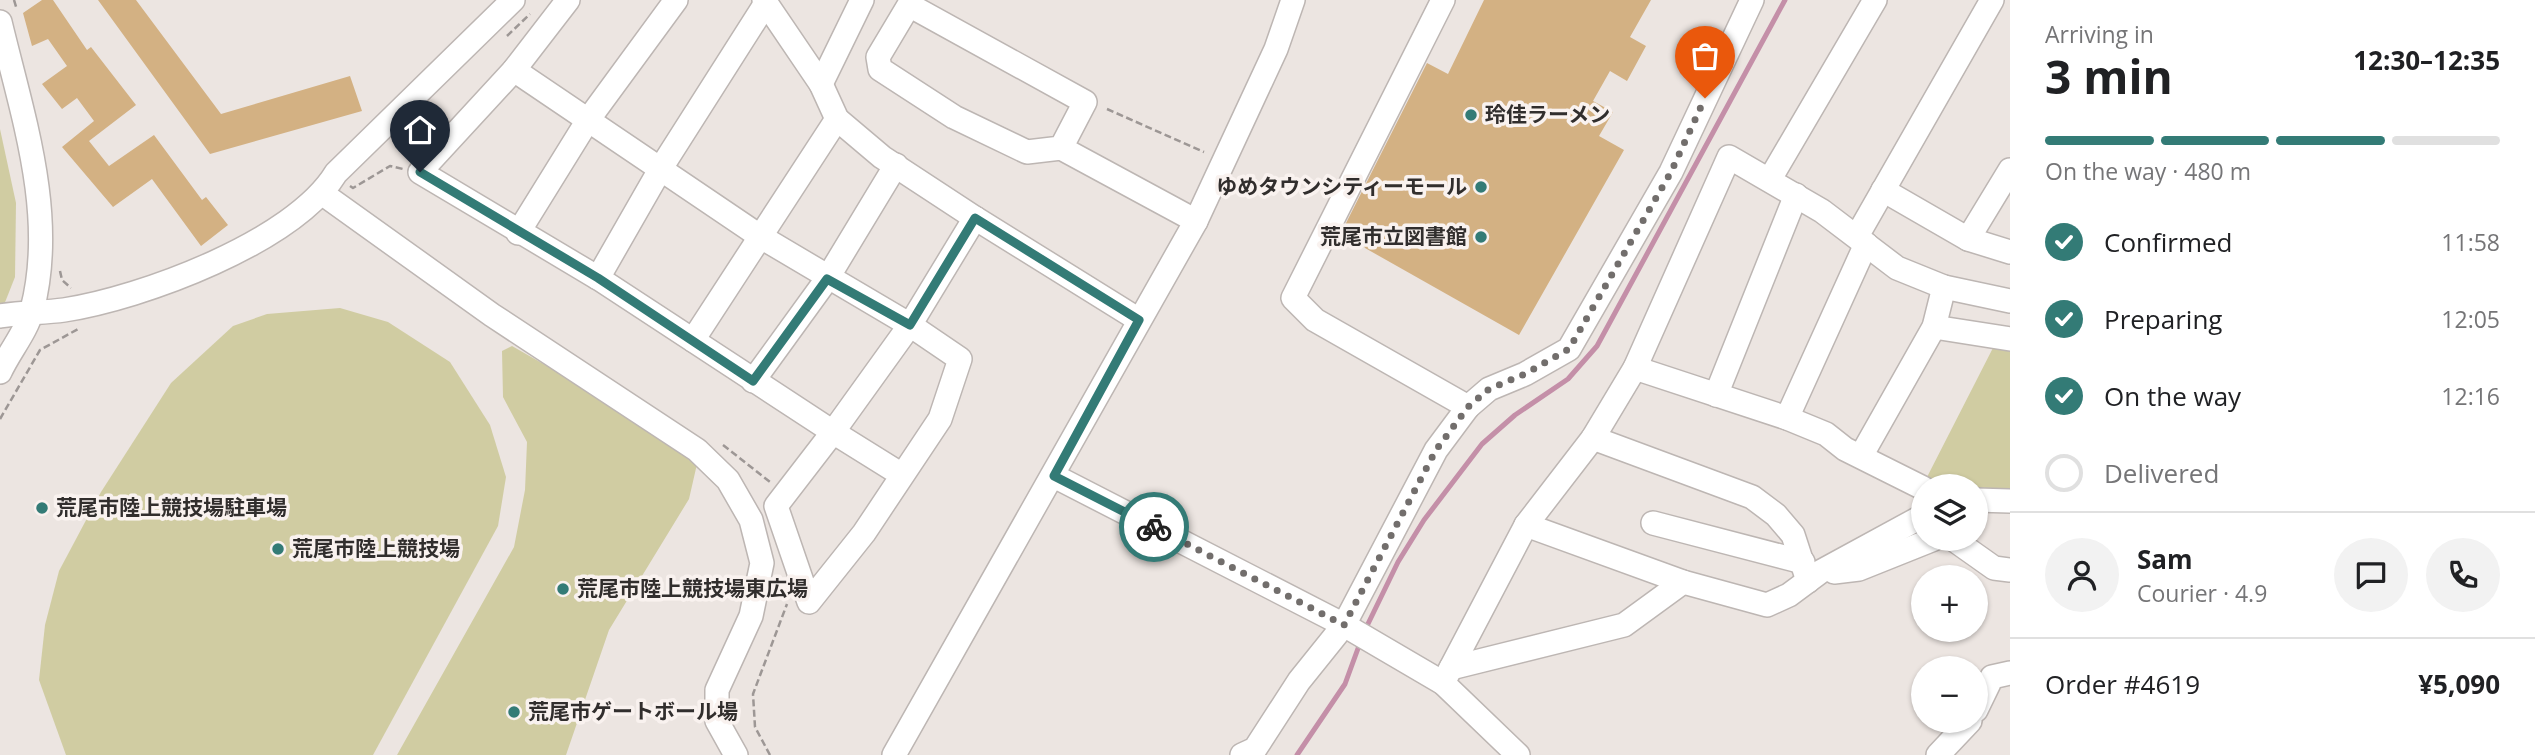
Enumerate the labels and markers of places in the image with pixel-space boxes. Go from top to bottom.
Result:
pin [1675,26,1735,98]
pin [390,100,450,172]
place label: 玲佳ラーメン [1485,100,1610,128]
marker: 玲佳ラーメン [1463,107,1479,123]
place label: ゆめタウンシティーモール [1216,172,1467,200]
marker: ゆめタウンシティーモール [1473,179,1489,195]
place label: 荒尾市立図書館 [1320,222,1467,250]
marker: 荒尾市立図書館 [1473,229,1489,245]
place label: 荒尾市陸上競技場駐車場 [56,493,287,521]
marker: 荒尾市陸上競技場駐車場 [34,500,50,516]
place label: 荒尾市陸上競技場 [292,534,460,562]
marker: 荒尾市陸上競技場 [270,541,286,557]
place label: 荒尾市陸上競技場東広場 [577,574,808,602]
marker: 荒尾市陸上競技場東広場 [555,581,571,597]
place label: 荒尾市ゲートボール場 [528,697,738,725]
marker: 荒尾市ゲートボール場 [506,704,522,720]

